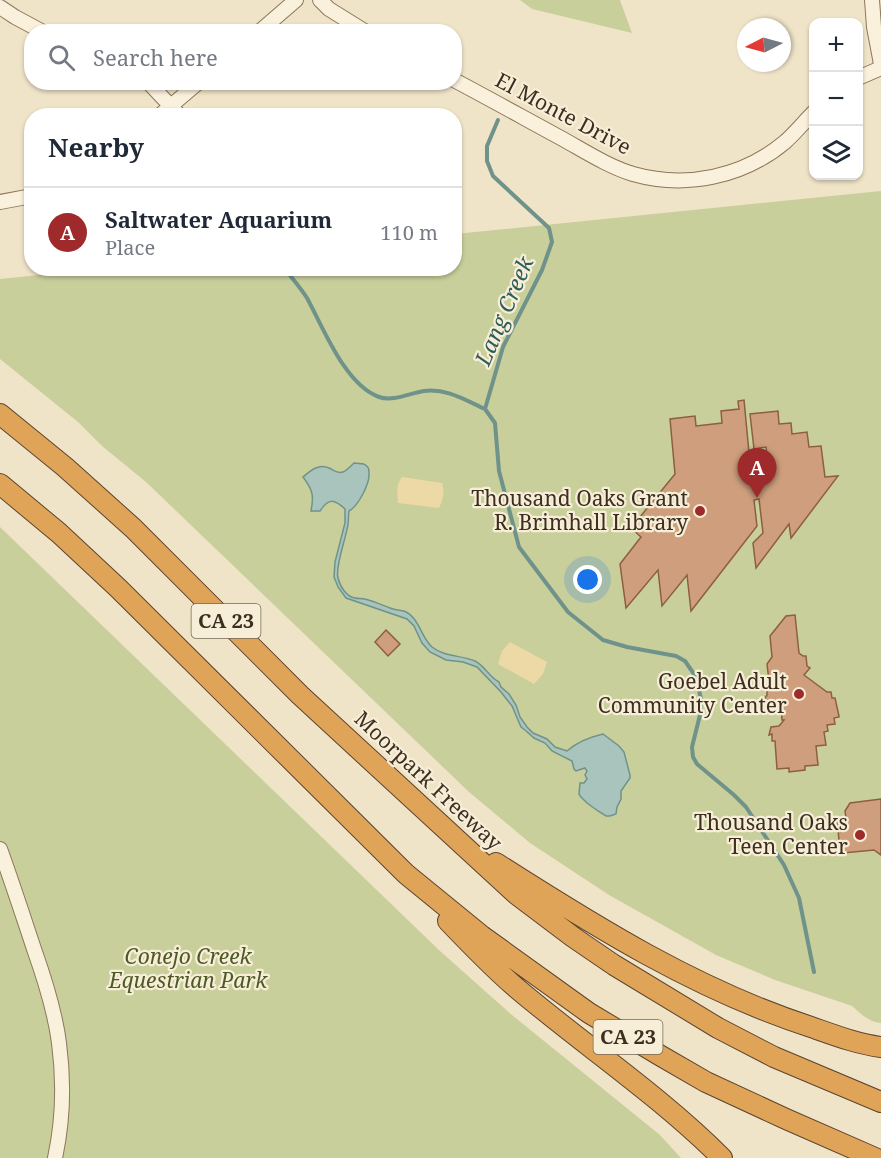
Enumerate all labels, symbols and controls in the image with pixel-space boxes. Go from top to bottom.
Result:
north arrow [737,18,791,72]
map controls [809,18,863,180]
button: + [809,18,863,72]
search box [24,24,462,90]
icon: search [45,41,78,74]
text: Search here [93,42,218,72]
street label: El Monte Drive [491,66,636,161]
button: − [809,72,863,126]
button: layers [809,126,863,180]
text: Nearby [48,129,144,165]
text: Saltwater Aquarium [105,204,332,234]
text: A [60,219,75,246]
text: 110 m [380,219,438,246]
text: Place [105,234,155,261]
water label: Lang Creek [466,250,540,371]
pin: A [738,448,777,498]
place label: Thousand Oaks Grant R. Brimhall Library [471,484,688,536]
marker: Thousand Oaks Grant R. Brimhall Library [693,504,707,518]
your location [573,565,602,594]
road number: CA 23 [192,604,260,638]
place label: Goebel Adult Community Center [598,667,787,719]
marker: Goebel Adult Community Center [792,687,806,701]
street label: Moorpark Freeway [349,704,509,856]
place label: Thousand Oaks Teen Center [694,808,848,860]
marker: Thousand Oaks Teen Center [853,828,867,842]
park label: Conejo Creek Equestrian Park [108,942,268,994]
road number: CA 23 [594,1020,662,1054]

